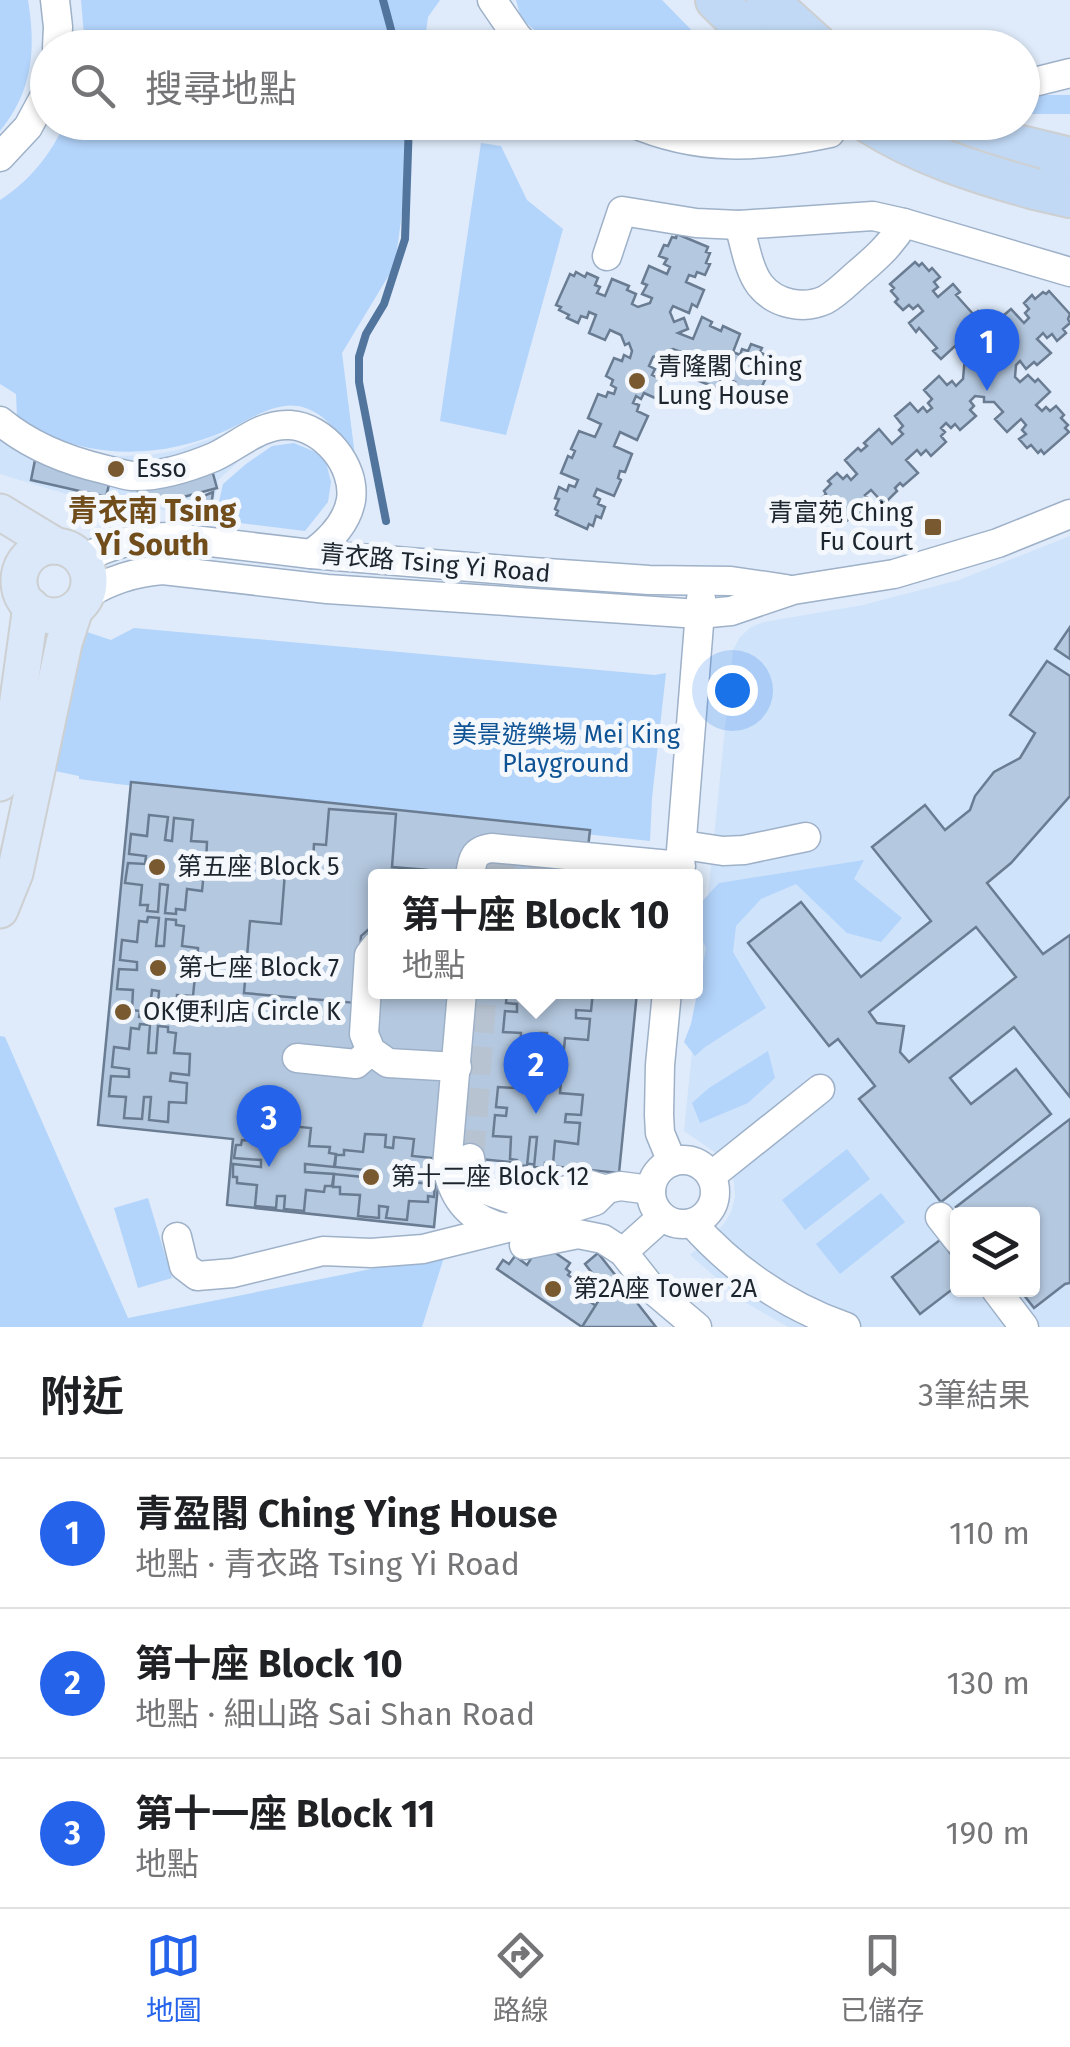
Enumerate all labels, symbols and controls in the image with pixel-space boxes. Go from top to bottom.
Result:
search box [30,30,1040,140]
icon: search [65,58,120,113]
text: 搜尋地點 [145,66,297,112]
pin: 1 [954,308,1020,391]
place label: 青隆閣 Ching Lung House [657,352,802,411]
marker: 青隆閣 Ching Lung House [626,370,648,392]
place label: Esso [136,454,187,484]
marker: Esso [105,458,127,480]
district label: 青衣南 Tsing Yi South [68,493,237,563]
place label: 青富苑 Ching Fu Court [768,498,914,557]
marker: 青富苑 Ching Fu Court [922,516,944,538]
street label: 青衣路 Tsing Yi Road [318,539,552,589]
your location [707,665,758,716]
park label: 美景遊樂場 Mei King Playground [452,720,680,779]
place label: 第五座 Block 5 [177,852,340,882]
marker: 第五座 Block 5 [146,856,168,878]
popup [368,869,703,999]
text: 第十座 Block 10 [402,892,669,938]
text: 地點 [402,946,466,984]
place label: 第七座 Block 7 [178,953,339,983]
marker: 第七座 Block 7 [147,957,169,979]
place label: OK便利店 Circle K [143,997,341,1027]
marker: OK便利店 Circle K [112,1001,134,1023]
pin: 2 [504,1032,568,1114]
pin: 3 [236,1084,302,1167]
place label: 第十二座 Block 12 [391,1162,589,1192]
marker: 第十二座 Block 12 [360,1166,382,1188]
map controls [950,1207,1040,1297]
button: layers [950,1207,1040,1297]
place label: 第2A座 Tower 2A [573,1274,758,1304]
marker: 第2A座 Tower 2A [542,1278,564,1300]
text: 附近 [40,1372,124,1422]
text: 3筆結果 [918,1376,1030,1414]
text: 青盈閣 Ching Ying House [135,1491,558,1537]
text: 1 [65,1514,80,1552]
text: 110 m [949,1514,1030,1552]
text: 地點 · 青衣路 Tsing Yi Road [135,1545,520,1583]
text: 第十座 Block 10 [135,1641,403,1687]
text: 2 [64,1664,81,1702]
text: 130 m [946,1664,1030,1702]
text: 地點 · 細山路 Sai Shan Road [135,1695,535,1733]
text: 第十一座 Block 11 [135,1791,436,1837]
text: 3 [64,1814,81,1852]
text: 190 m [946,1814,1030,1852]
text: 地點 [135,1845,199,1883]
tab: 地圖 [146,1928,202,2028]
tab: 路線 [493,1928,549,2028]
tab: 已儲存 [840,1928,924,2028]

